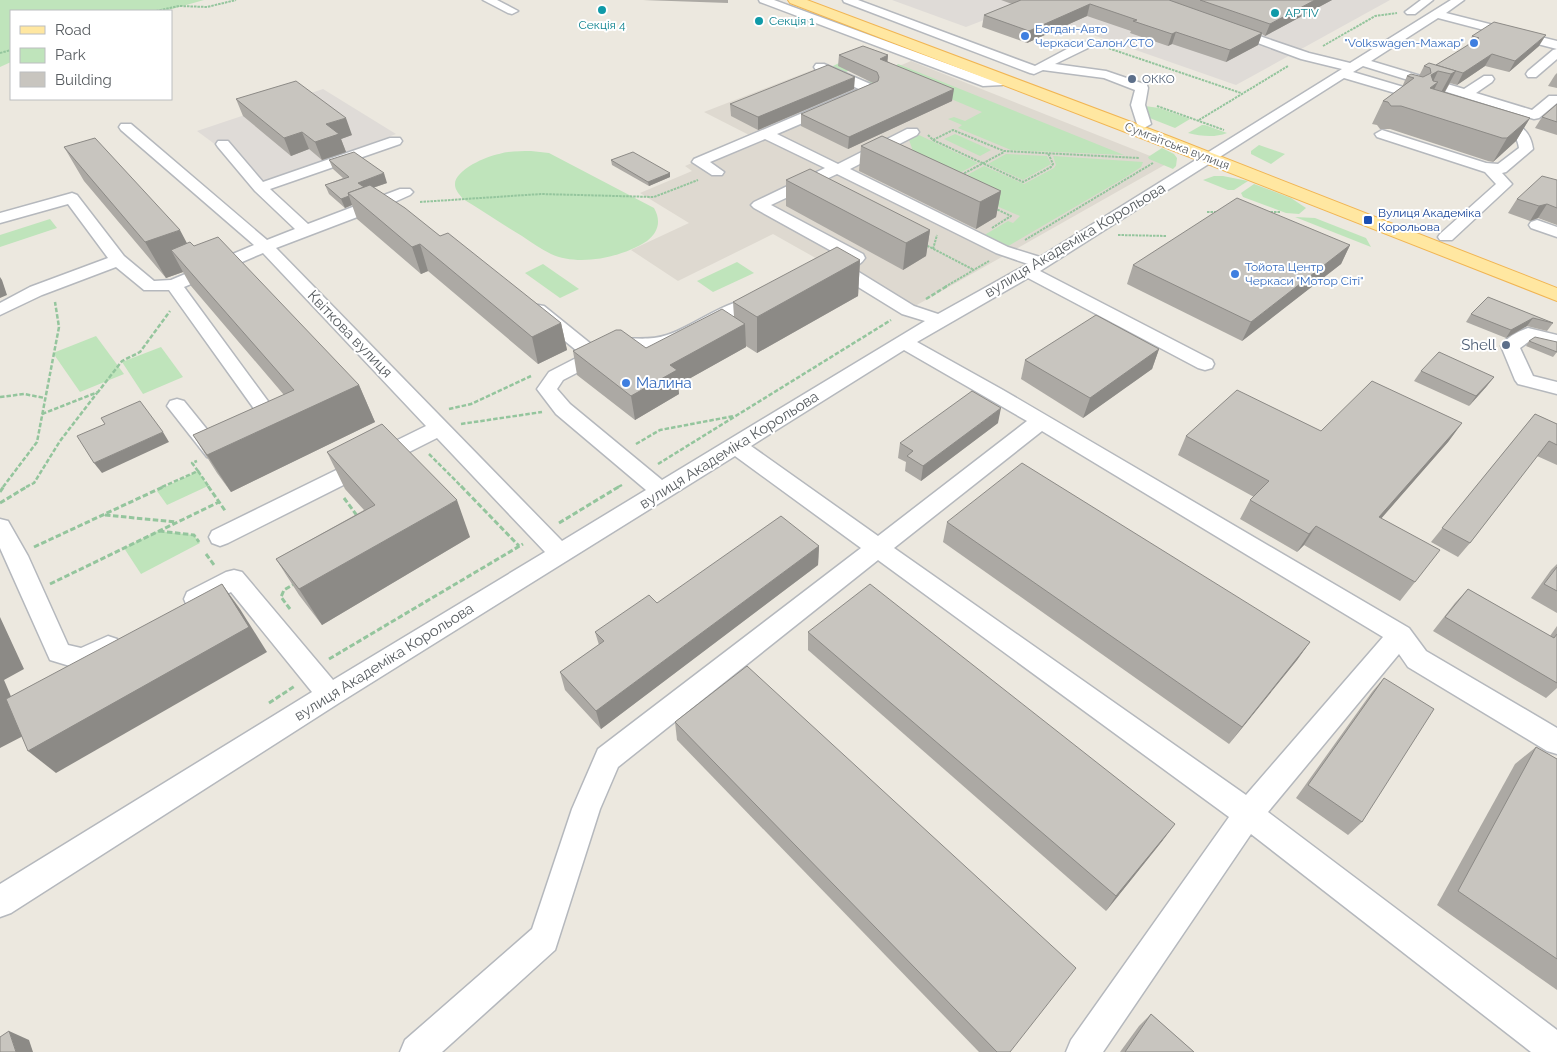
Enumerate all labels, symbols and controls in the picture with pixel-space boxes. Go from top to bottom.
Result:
marker: Секція 4 [596,4,608,16]
place label: APTIV [1285,6,1319,20]
marker: APTIV [1269,7,1281,19]
legend [10,10,172,100]
place label: Секція 1 [769,14,815,28]
marker: Секція 1 [753,15,765,27]
place label: Секція 4 [579,18,626,32]
text: Road [55,21,91,39]
place label: Богдан-Авто Черкаси Салон/СТО [1035,22,1154,50]
marker: Богдан-Авто Черкаси Салон/СТО [1019,30,1031,42]
place label: "Volkswagen-Мажар" [1344,36,1464,50]
marker: "Volkswagen-Мажар" [1468,37,1480,49]
text: Park [55,46,86,64]
text: Building [55,71,112,89]
place label: ОККО [1142,72,1175,86]
marker: ОККО [1126,73,1138,85]
street label: Сумгаїтська вулиця [1123,120,1231,172]
street label: вулиця Академіка Корольова [981,179,1169,301]
place label: Вулиця Академіка Корольова [1378,206,1481,234]
marker: Вулиця Академіка Корольова [1362,214,1374,226]
place label: Тойота Центр Черкаси "Мотор Сіті" [1245,260,1364,288]
marker: Тойота Центр Черкаси "Мотор Сіті" [1229,268,1241,280]
street label: Квіткова вулиця [304,287,396,381]
place label: Shell [1461,336,1497,354]
marker: Shell [1500,339,1512,351]
place label: Малина [636,374,692,392]
marker: Малина [620,377,632,389]
street label: вулиця Академіка Корольова [636,387,822,513]
street label: вулиця Академіка Корольова [291,599,477,725]

